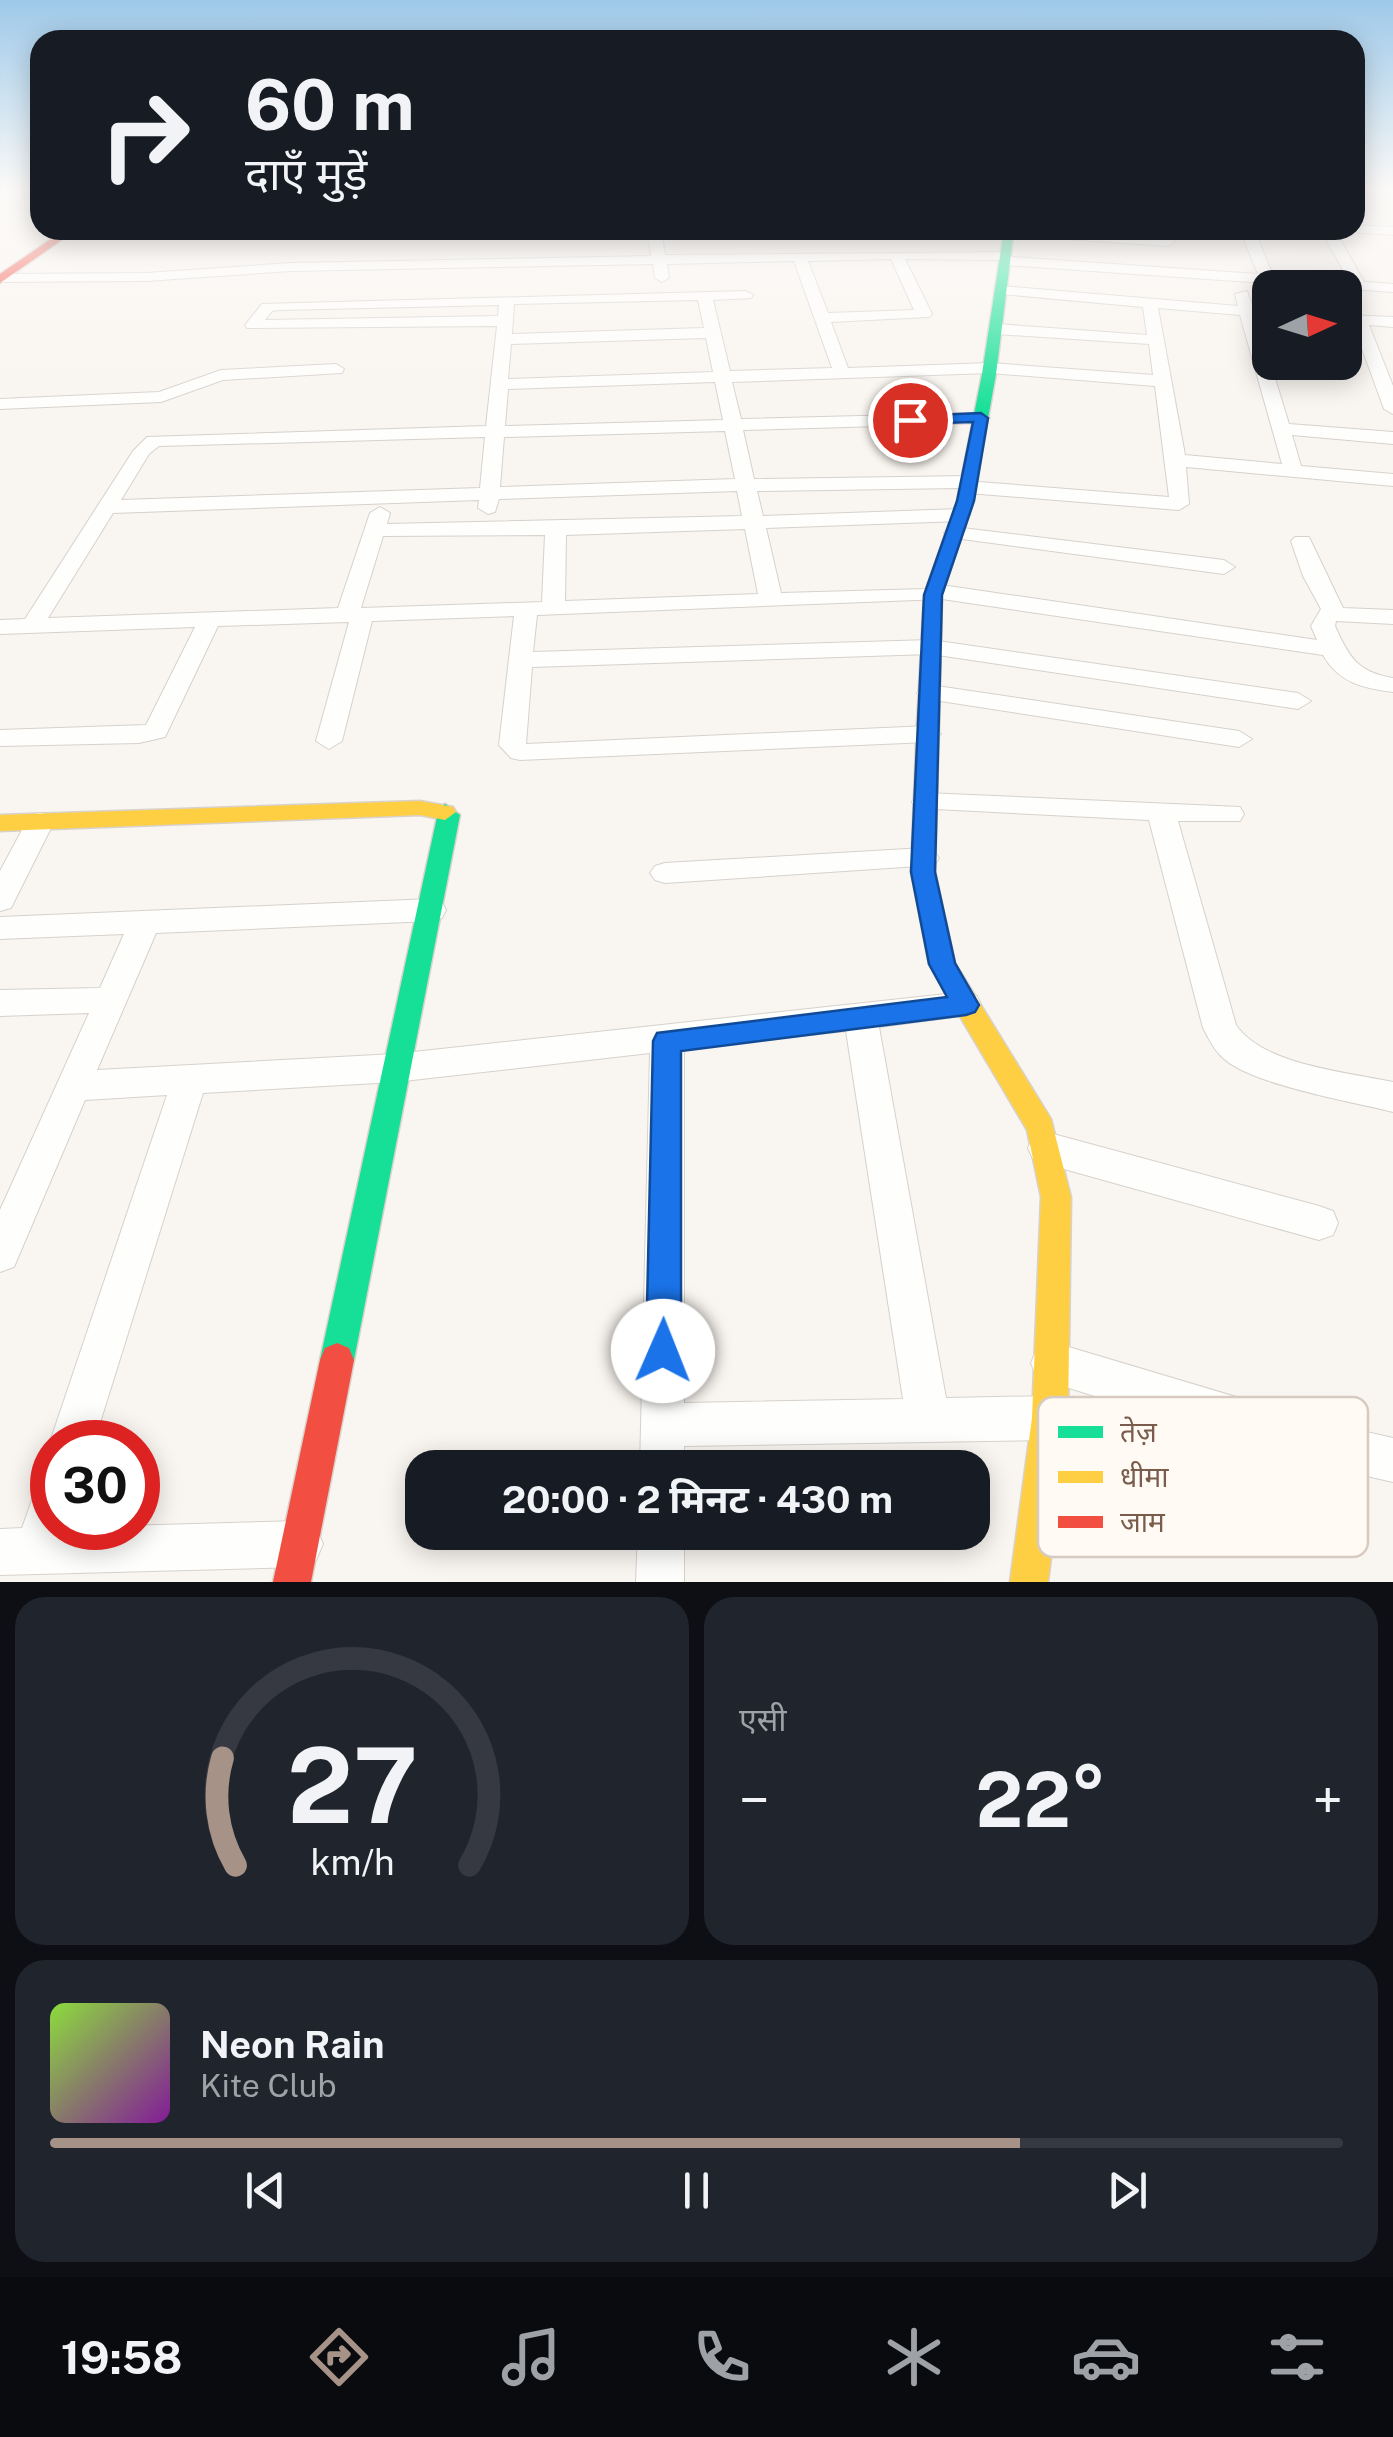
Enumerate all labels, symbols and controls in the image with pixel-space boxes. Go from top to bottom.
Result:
text: 60 m [245,63,415,146]
icon: right [80,70,210,200]
text: दाएँ मुड़ें [245,147,367,200]
north arrow [1252,270,1362,380]
map controls [1252,270,1362,380]
pin [868,378,953,463]
icon: arrive [883,393,938,448]
position arrow [611,1299,715,1403]
legend [1038,1397,1368,1557]
text: तेज़ [1120,1415,1158,1448]
speed limit sign: 30 [30,1420,160,1550]
text: धीमा [1120,1460,1169,1493]
text: 20:00 · 2 मिनट · 430 m [502,1477,893,1522]
text: जाम [1120,1505,1166,1538]
text: एसी [739,1701,787,1738]
text: 27 [286,1724,418,1846]
text: 22° [976,1756,1106,1844]
text: − [739,1768,770,1832]
text: + [1313,1768,1343,1832]
text: km/h [310,1841,394,1883]
text: Neon Rain [200,2022,384,2067]
text: Kite Club [200,2067,337,2104]
icon: previous [238,2163,293,2218]
icon: pause [669,2163,724,2218]
icon: next [1100,2163,1155,2218]
icon: directions [304,2322,374,2392]
icon: music [496,2322,566,2392]
icon: phone [687,2322,757,2392]
icon: climate [879,2322,949,2392]
icon: car [1071,2322,1141,2392]
icon: filters [1262,2322,1332,2392]
text: 19:58 [61,2331,182,2384]

